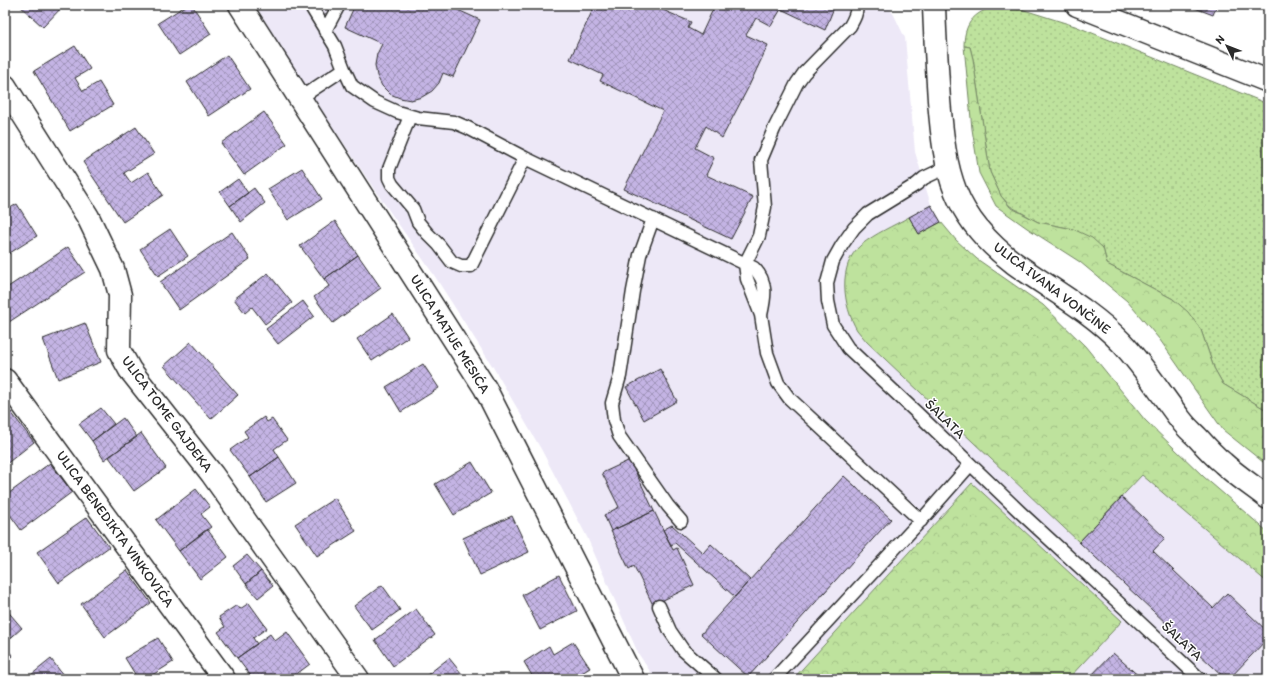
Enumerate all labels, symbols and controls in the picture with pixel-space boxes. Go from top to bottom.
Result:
north arrow [1207,26,1247,66]
text: N [1213,32,1227,47]
street label: ULICA IVANA VONČINE [990,238,1114,338]
street label: ULICA MATIJE MESIĆA [406,271,494,397]
street label: ULICA TOME GAJDEKA [118,352,216,476]
street label: ŠALATA [921,396,969,442]
street label: ULICA BENEDIKTA VINKOVIĆA [52,447,178,611]
street label: ŠALATA [1158,618,1206,664]

